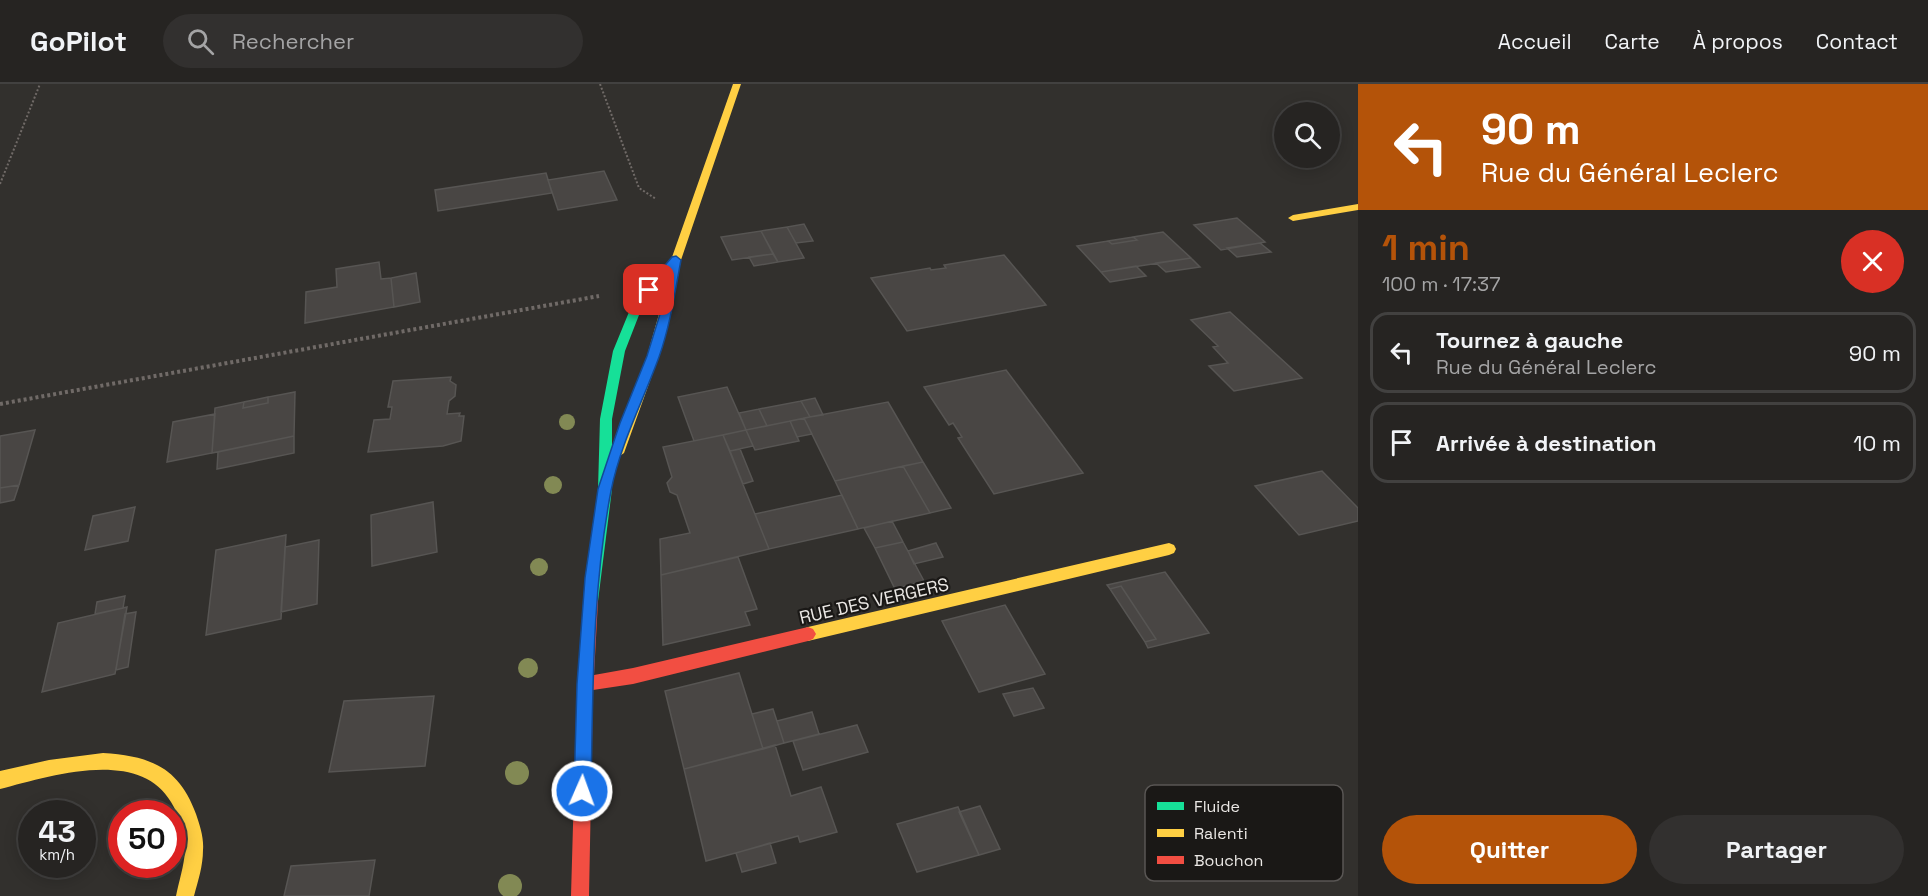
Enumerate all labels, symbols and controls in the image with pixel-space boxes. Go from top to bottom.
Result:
search box [163,14,583,68]
text: GoPilot [30,23,127,59]
icon: search [184,25,217,58]
text: Rechercher [232,27,354,55]
text: Accueil [1498,28,1572,55]
text: Carte [1605,28,1660,55]
text: À propos [1693,28,1783,55]
text: Contact [1816,28,1898,55]
map controls [1274,102,1340,168]
button: search [1274,102,1340,168]
text: 90 m [1481,103,1581,156]
icon: left [1382,108,1460,186]
text: Rue du Général Leclerc [1481,155,1779,190]
text: 1 min [1382,225,1470,271]
button: close [1841,230,1904,293]
pin [623,264,674,315]
text: 100 m · 17:37 [1382,271,1500,297]
icon: arrive [632,273,665,306]
text: Tournez à gauche [1436,326,1623,354]
icon: left [1385,336,1418,369]
text: 90 m [1849,339,1901,367]
text: Rue du Général Leclerc [1436,354,1657,380]
icon: arrive [1385,426,1418,459]
text: Arrivée à destination [1436,429,1657,457]
text: 10 m [1853,429,1901,457]
street label: RUE DES VERGERS [797,572,951,629]
position arrow [550,759,614,823]
legend [1145,785,1343,881]
text: Fluide [1194,796,1240,817]
speed limit sign: 50 [108,800,186,878]
text: 43 [38,812,76,851]
button: Quitter [1382,815,1637,884]
button: Partager [1649,815,1904,884]
text: Ralenti [1194,823,1248,844]
text: km/h [39,845,75,864]
text: Bouchon [1194,850,1263,871]

